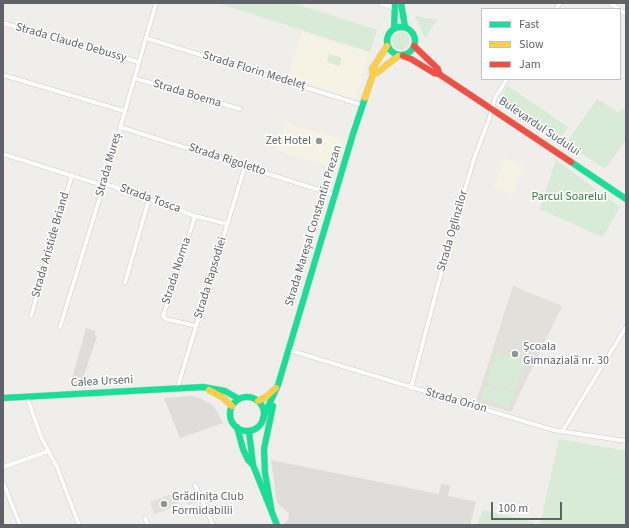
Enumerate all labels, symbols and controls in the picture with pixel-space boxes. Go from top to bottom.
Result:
legend [481,8,621,80]
text: Fast [519,16,539,33]
street label: Strada Claude Debussy [14,20,128,66]
text: Slow [519,36,544,53]
street label: Strada Florin Medeleț [201,48,307,94]
text: Jam [519,56,541,73]
street label: Strada Boema [151,77,223,111]
street label: Bulevardul Sudului [495,94,583,160]
street label: Strada Mureș [93,132,125,198]
place label: Zet Hotel [265,134,311,148]
marker: Zet Hotel [314,136,324,146]
street label: Strada Rigoletto [187,141,267,179]
street label: Strada Mareșal Constantin Prezan [283,144,345,308]
street label: Strada Tosca [118,181,182,217]
street label: Strada Oglinzilor [435,189,471,273]
park label: Parcul Soarelui [531,190,607,204]
street label: Strada Aristide Briand [29,191,73,299]
street label: Strada Rapsodiei [192,235,230,321]
street label: Strada Norma [159,236,195,306]
place label: Școala Gimnazială nr. 30 [523,340,609,368]
marker: Școala Gimnazială nr. 30 [510,349,520,359]
street label: Calea Urseni [70,373,134,391]
street label: Strada Orion [424,385,488,417]
place label: Grădinița Club Formidabilii [172,490,244,518]
scale bar [493,494,564,520]
marker: Grădinița Club Formidabilii [159,499,169,509]
text: 100 m [498,500,528,517]

